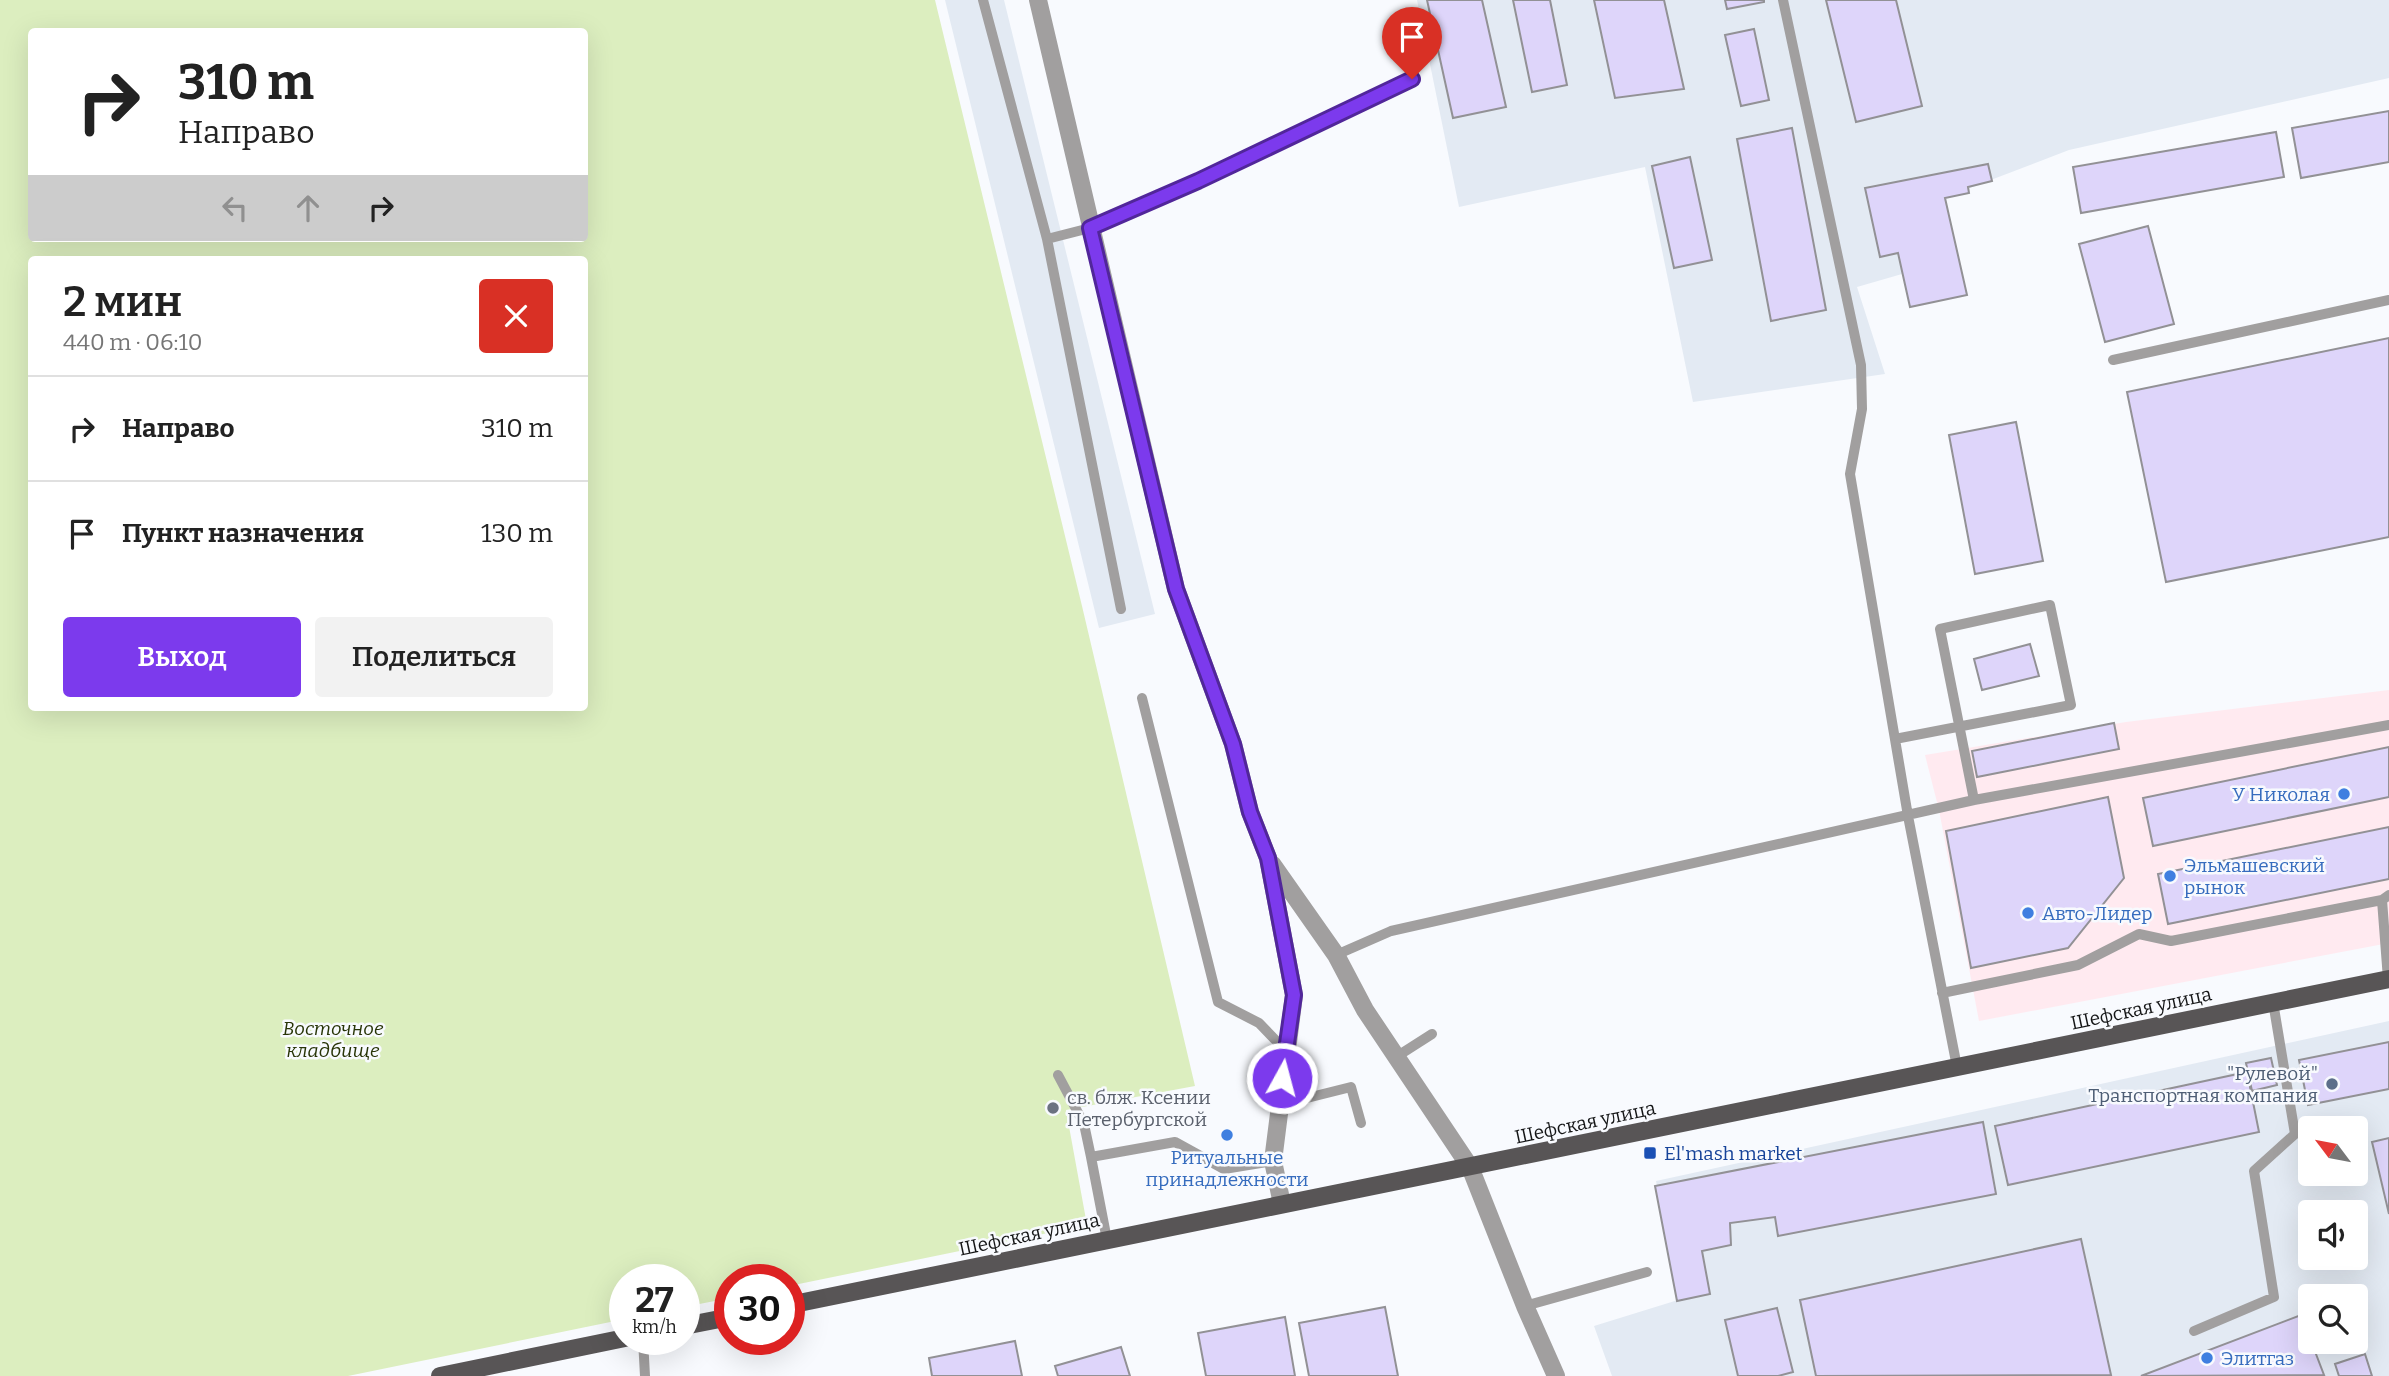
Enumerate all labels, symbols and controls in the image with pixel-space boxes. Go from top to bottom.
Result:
pin [1382,7,1442,79]
icon: arrive [1393,18,1431,56]
text: 310 m [178,53,314,112]
icon: right [63,56,154,147]
text: Направо [178,113,315,151]
icon: left [216,189,254,227]
icon: ahead [289,189,327,227]
icon: right [362,189,400,227]
text: 2 мин [63,277,182,327]
button: close [479,279,553,353]
text: 440 m · 06:10 [63,328,203,356]
icon: right [63,410,101,448]
text: Направо [122,413,235,444]
text: 310 m [481,413,553,444]
icon: arrive [63,515,101,553]
text: Пункт назначения [122,518,364,549]
text: 130 m [481,518,553,549]
button: Выход [63,617,301,697]
button: Поделиться [315,617,553,697]
place label: У Николая [2232,783,2330,806]
marker: У Николая [2336,786,2352,802]
place label: Эльмашевский рынок [2184,854,2325,899]
marker: Эльмашевский рынок [2162,868,2178,884]
place label: Авто-Лидер [2042,902,2153,925]
marker: Авто-Лидер [2020,905,2036,921]
street label: Шефская улица [2068,982,2214,1035]
park label: Восточное кладбище [282,1017,384,1062]
position arrow [1245,1041,1319,1115]
place label: "Рулевой" Транспортная компания [2088,1062,2318,1107]
marker: "Рулевой" Транспортная компания [2324,1076,2340,1092]
place label: св. блж. Ксении Петербургской [1067,1086,1211,1131]
street label: Шефская улица [1512,1096,1658,1149]
marker: св. блж. Ксении Петербургской [1045,1100,1061,1116]
north arrow [2298,1116,2368,1186]
map controls [2298,1116,2368,1354]
marker: Ритуальные принадлежности [1219,1127,1235,1143]
place label: El'mash market [1664,1142,1803,1165]
marker: El'mash market [1642,1145,1658,1161]
place label: Ритуальные принадлежности [1146,1146,1308,1191]
button: sound [2298,1200,2368,1270]
street label: Шефская улица [956,1208,1102,1261]
speed limit sign: 30 [714,1264,805,1355]
text: 27 [635,1279,674,1321]
button: search [2298,1284,2368,1354]
text: km/h [632,1316,677,1338]
place label: Элитгаз [2221,1347,2294,1370]
marker: Элитгаз [2199,1350,2215,1366]

